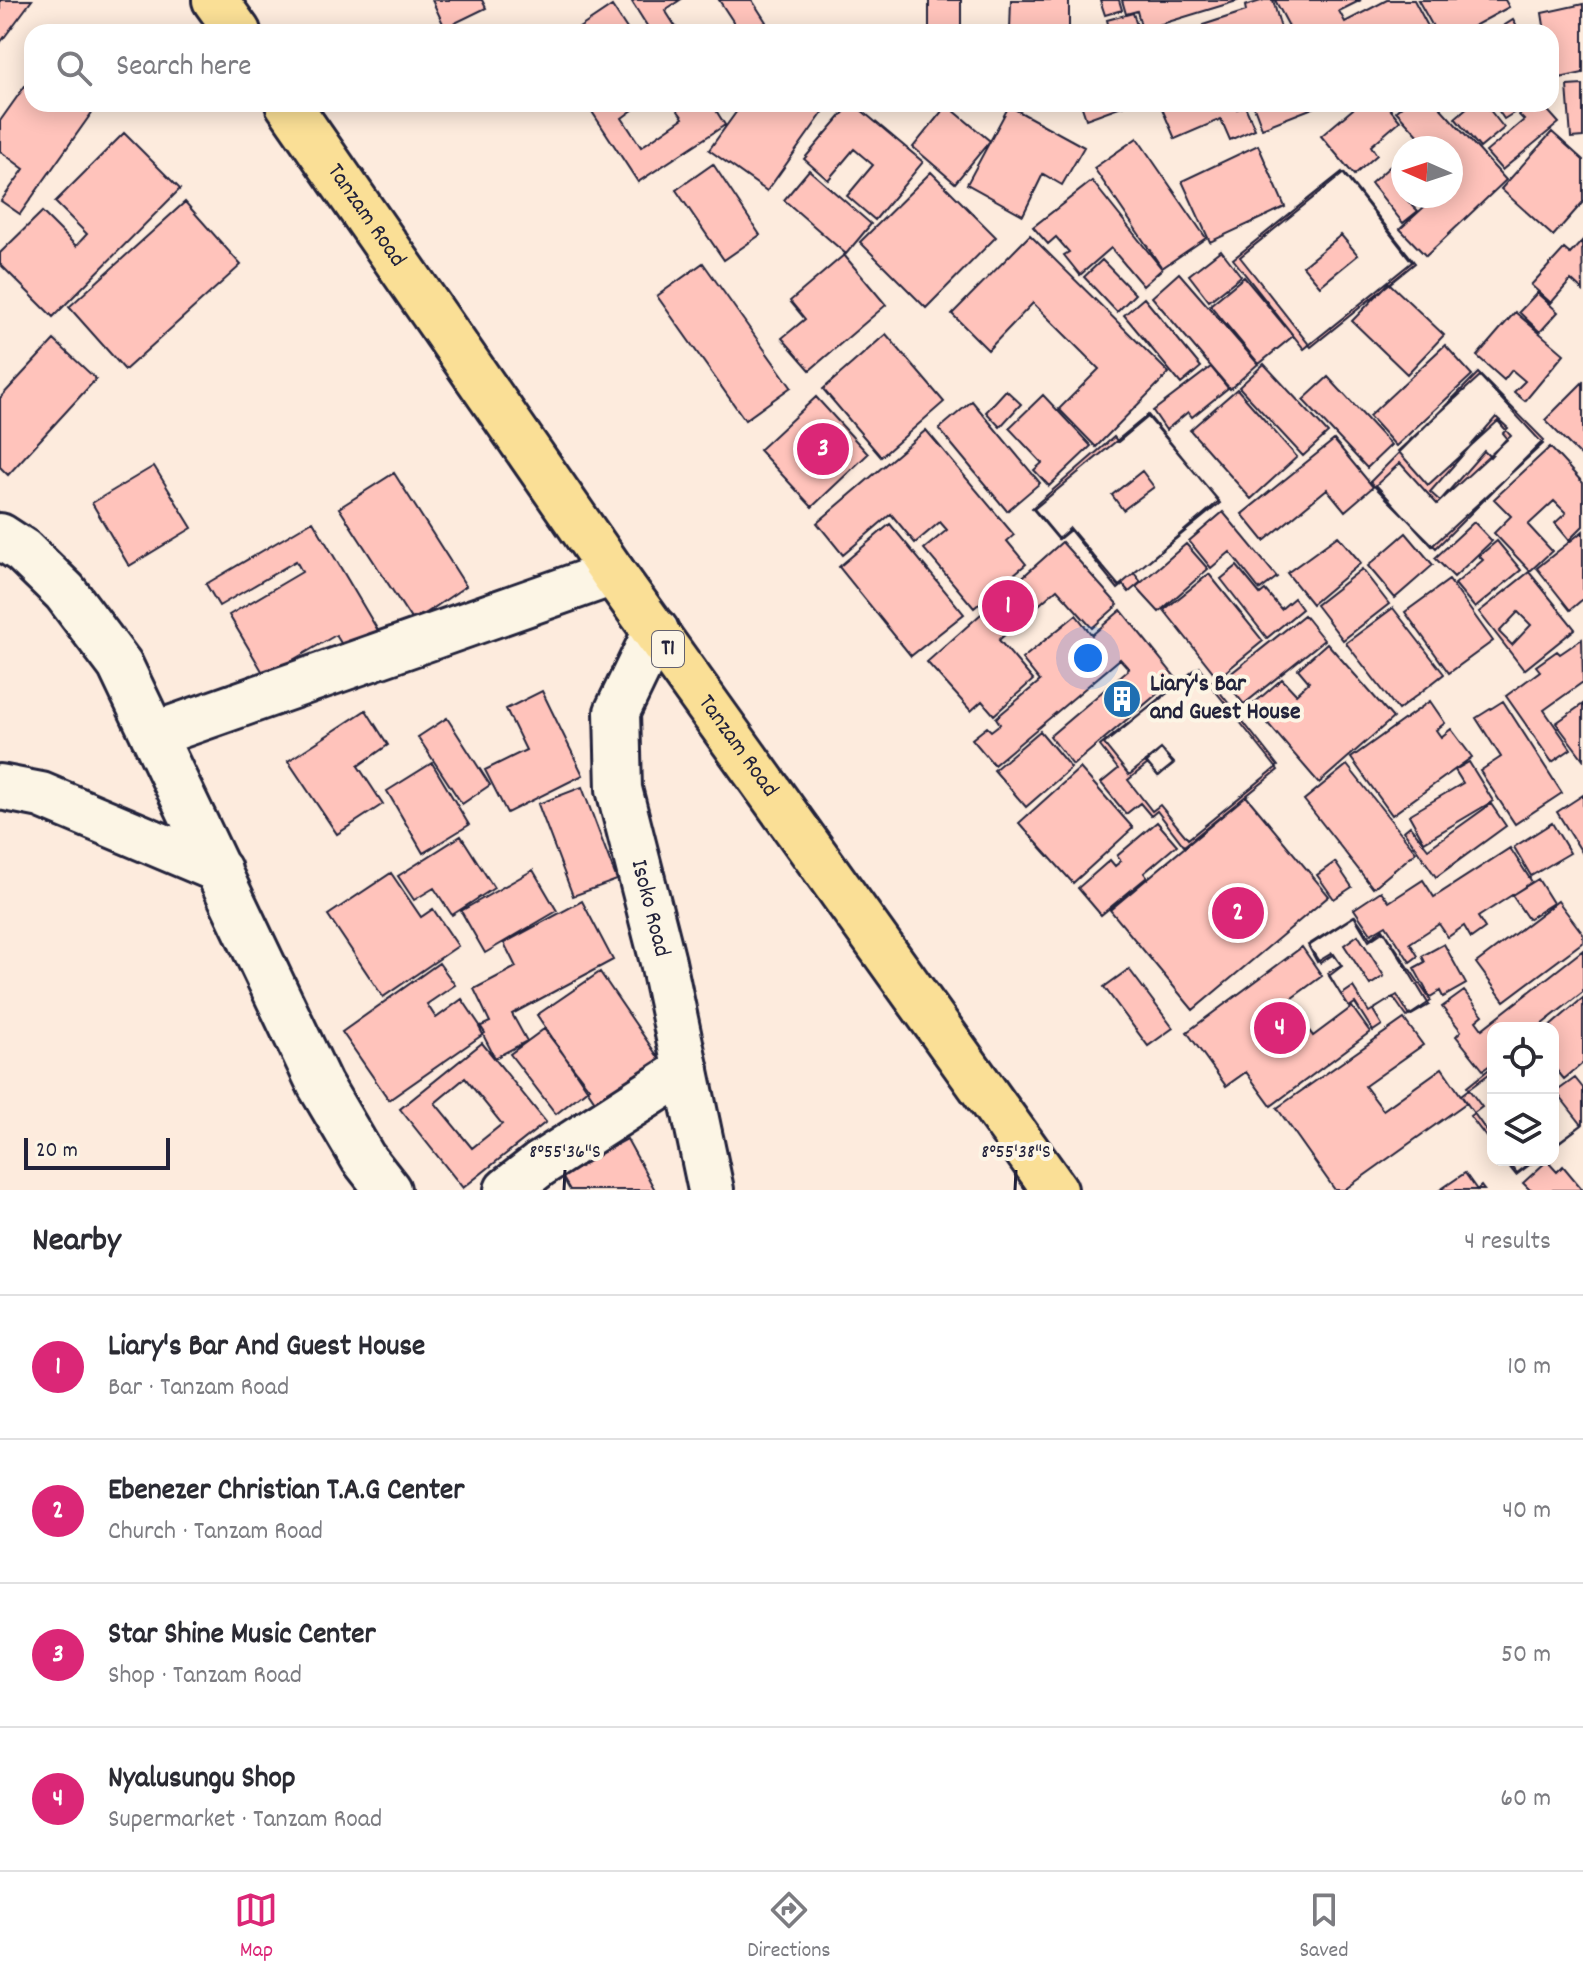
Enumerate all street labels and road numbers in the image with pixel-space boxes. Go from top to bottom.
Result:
street label: Tanzam Road [318,157,413,274]
road number: T1 [652,631,684,667]
street label: Tanzam Road [689,688,786,805]
street label: Isoko Road [621,856,678,961]

